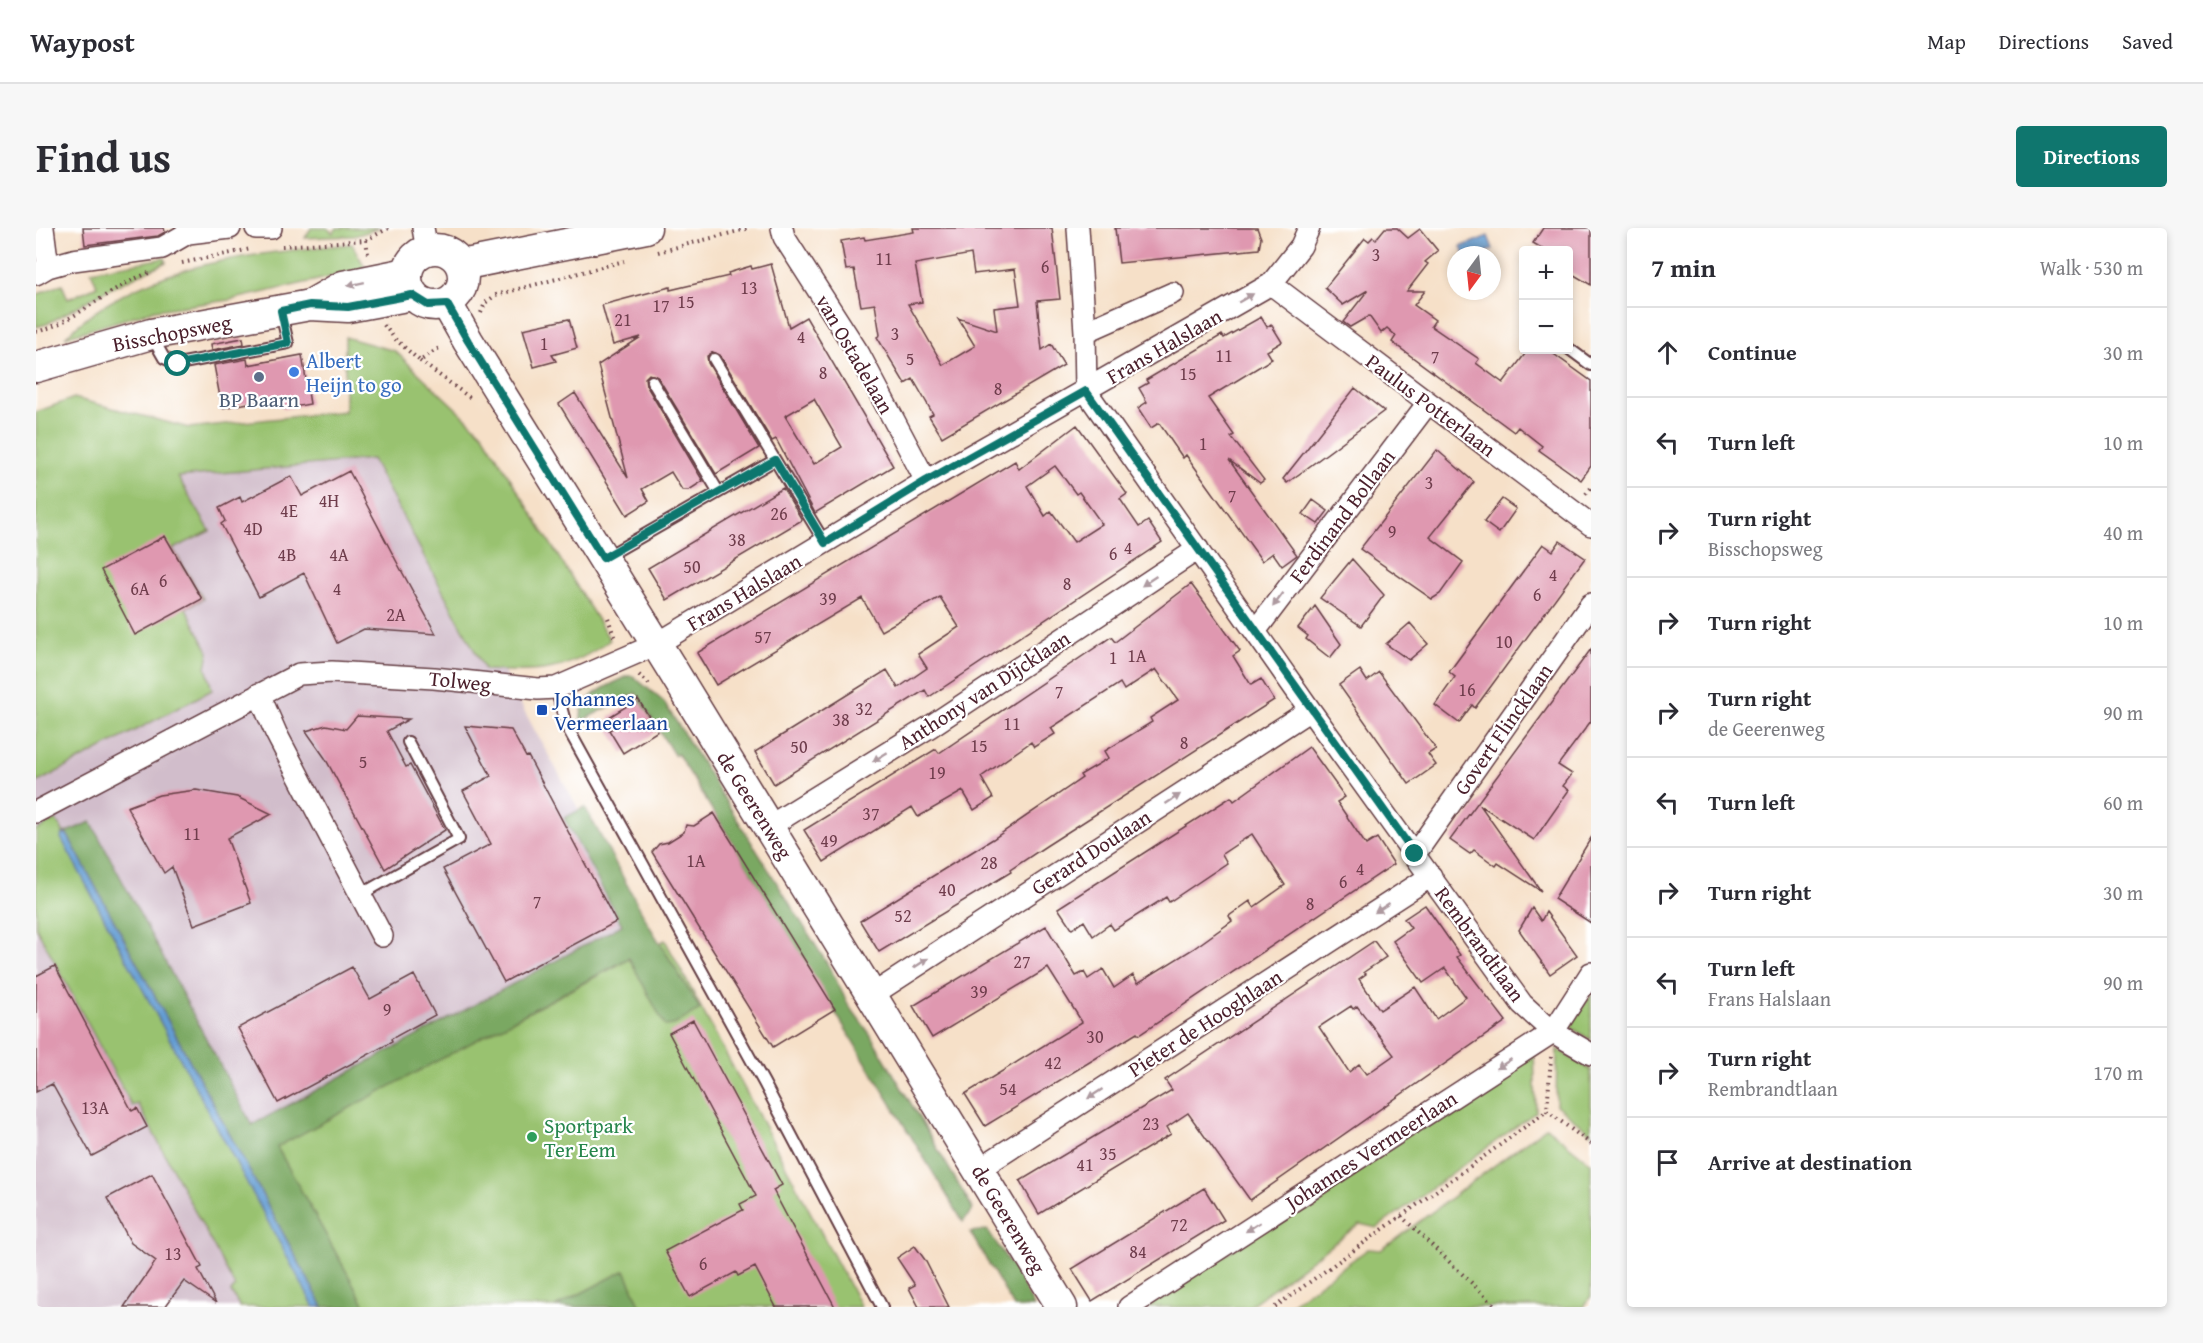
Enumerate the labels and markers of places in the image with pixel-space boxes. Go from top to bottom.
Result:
place label: Albert Heijn to go [306,345,402,400]
marker: Albert Heijn to go [287,365,301,379]
marker: BP Baarn [252,370,266,384]
place label: BP Baarn [219,384,299,415]
place label: Johannes Vermeerlaan [551,683,668,738]
marker: Johannes Vermeerlaan [535,703,549,717]
place label: Sportpark Ter Eem [544,1110,633,1165]
marker: Sportpark Ter Eem [525,1130,539,1144]

